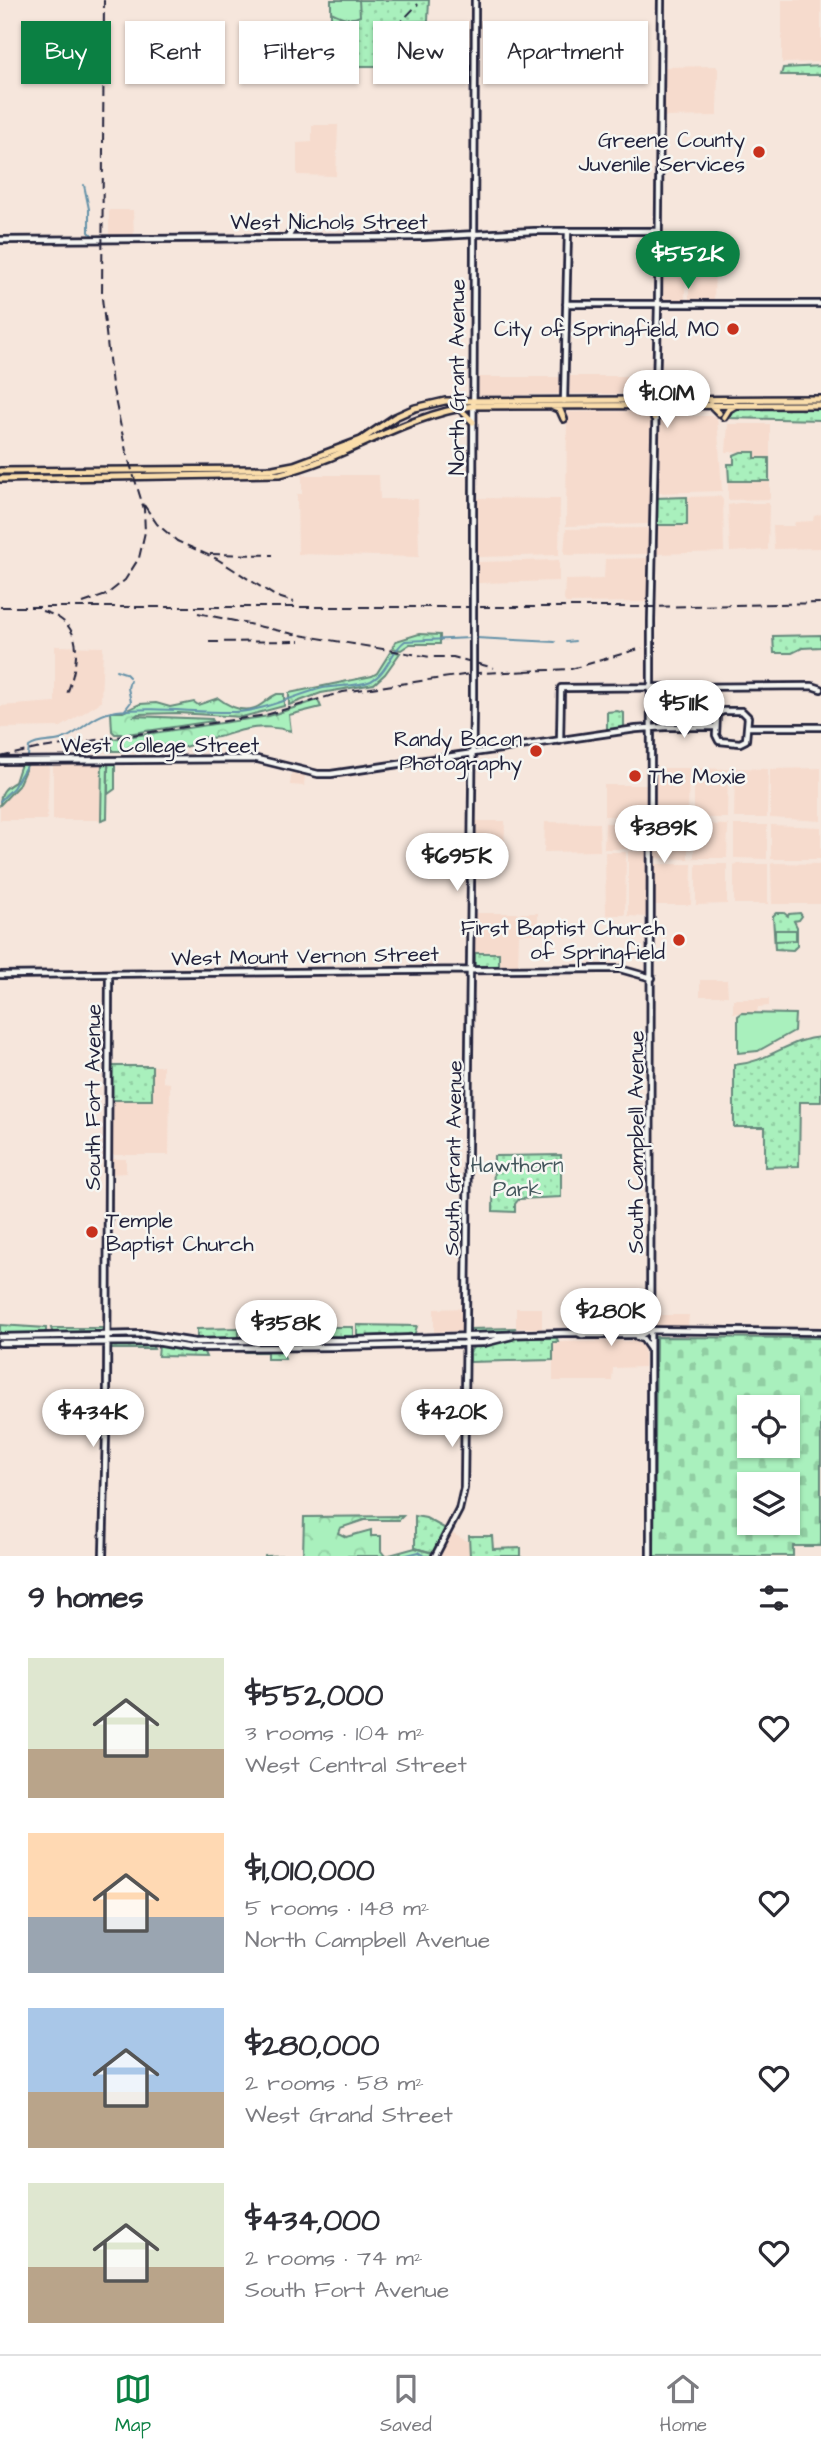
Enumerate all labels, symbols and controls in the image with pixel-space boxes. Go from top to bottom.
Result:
chip: Buy [21,21,111,84]
chip: Rent [125,21,225,84]
chip: Filters [239,21,359,84]
chip: New [373,21,469,84]
chip: Apartment [483,21,648,84]
place label: Greene County Juvenile Services [579,126,745,179]
marker: Greene County Juvenile Services [751,144,767,160]
street label: West Nichols Street [230,208,428,237]
pin: $552K [639,232,737,291]
text: $552K [652,238,724,270]
street label: North Grant Avenue [443,279,472,475]
place label: City of Springfield, MO [494,315,719,346]
marker: City of Springfield, MO [725,321,741,337]
pin: $1.01M [610,370,724,430]
text: $1.01M [639,377,695,409]
pin: $511K [635,680,733,740]
text: $511K [660,687,708,719]
place label: Randy Bacon Photography [394,725,522,780]
street label: West College Street [61,731,260,762]
marker: Randy Bacon Photography [528,743,544,759]
place label: The Moxie [649,762,746,791]
marker: The Moxie [627,768,643,784]
pin: $389K [615,806,713,865]
text: $389K [631,812,697,844]
pin: $695K [408,834,506,893]
text: $695K [422,840,492,872]
place label: First Baptist Church of Springfield [461,914,666,969]
marker: First Baptist Church of Springfield [671,932,687,948]
street label: West Mount Vernon Street [171,940,440,973]
street label: South Fort Avenue [79,1004,108,1190]
street label: South Campbell Avenue [622,1030,652,1254]
street label: South Grant Avenue [437,1060,470,1256]
park label: Hawthorn Park [470,1151,564,1204]
place label: Temple Baptist Church [106,1206,254,1260]
marker: Temple Baptist Church [84,1224,100,1240]
pin: $280K [562,1288,660,1348]
text: $280K [576,1295,646,1327]
pin: $358K [237,1300,335,1360]
text: $358K [251,1307,321,1339]
pin: $434K [44,1390,142,1449]
pin: $420K [403,1390,501,1449]
map controls [737,1395,800,1535]
button: locate [737,1395,800,1458]
text: $434K [58,1396,128,1428]
text: $420K [417,1396,487,1428]
button: layers [737,1472,800,1535]
text: 9 homes [28,1577,143,1619]
icon: filters [755,1579,793,1617]
text: $552,000 [245,1675,383,1717]
icon: home [84,1686,168,1770]
icon: heart [755,1709,793,1747]
text: 3 rooms · 104 m² [245,1717,424,1749]
text: West Central Street [245,1749,467,1781]
text: $1,010,000 [245,1850,375,1892]
icon: home [84,1861,168,1945]
icon: heart [755,1884,793,1922]
text: 5 rooms · 148 m² [245,1892,429,1924]
text: North Campbell Avenue [245,1924,490,1956]
text: $280,000 [245,2025,379,2067]
icon: home [84,2036,168,2120]
icon: heart [755,2059,793,2097]
text: 2 rooms · 58 m² [245,2067,424,2099]
text: West Grand Street [245,2099,453,2131]
text: $434,000 [245,2200,380,2242]
icon: home [84,2211,168,2295]
icon: heart [755,2234,793,2272]
text: 2 rooms · 74 m² [245,2242,423,2274]
text: South Fort Avenue [245,2274,449,2306]
tab: Map [114,2370,152,2439]
tab: Saved [380,2370,432,2439]
tab: Home [660,2370,707,2439]

